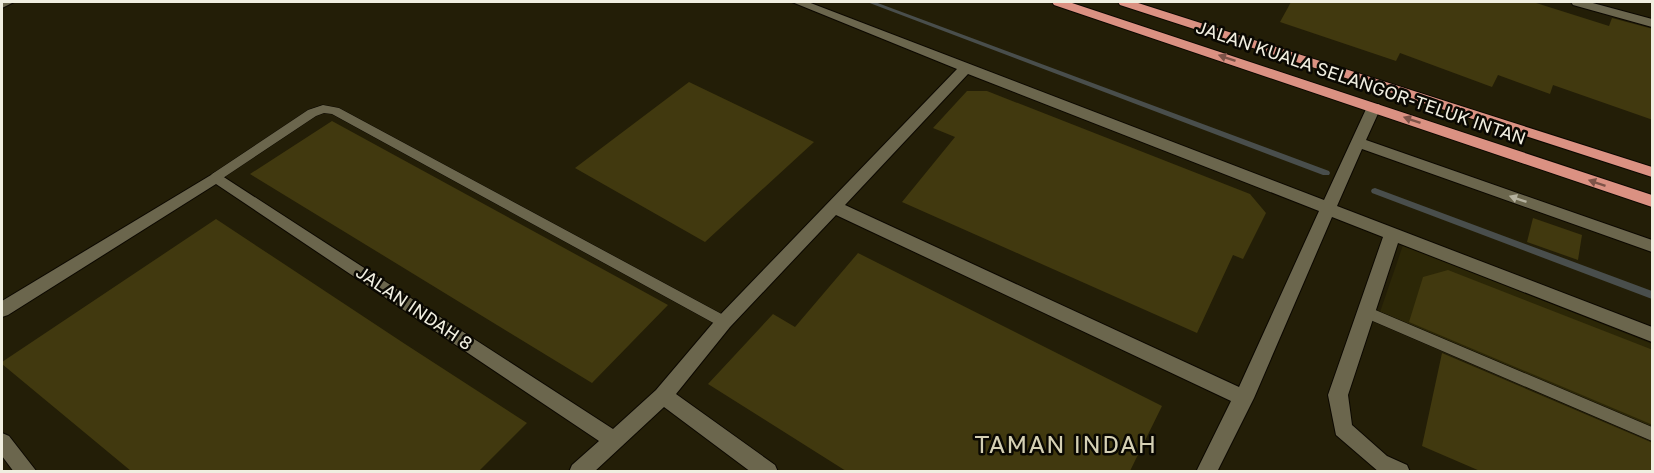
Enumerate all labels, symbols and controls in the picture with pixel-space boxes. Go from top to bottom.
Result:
street label: JALAN KUALA SELANGOR-TELUK INTAN [1194,15,1529,149]
one-way arrow [1218,53,1236,63]
one-way arrow [1403,115,1421,125]
one-way arrow [1588,177,1606,187]
one-way arrow [1509,193,1527,203]
street label: JALAN INDAH 8 [352,260,477,354]
district label: TAMAN INDAH [975,429,1157,458]

